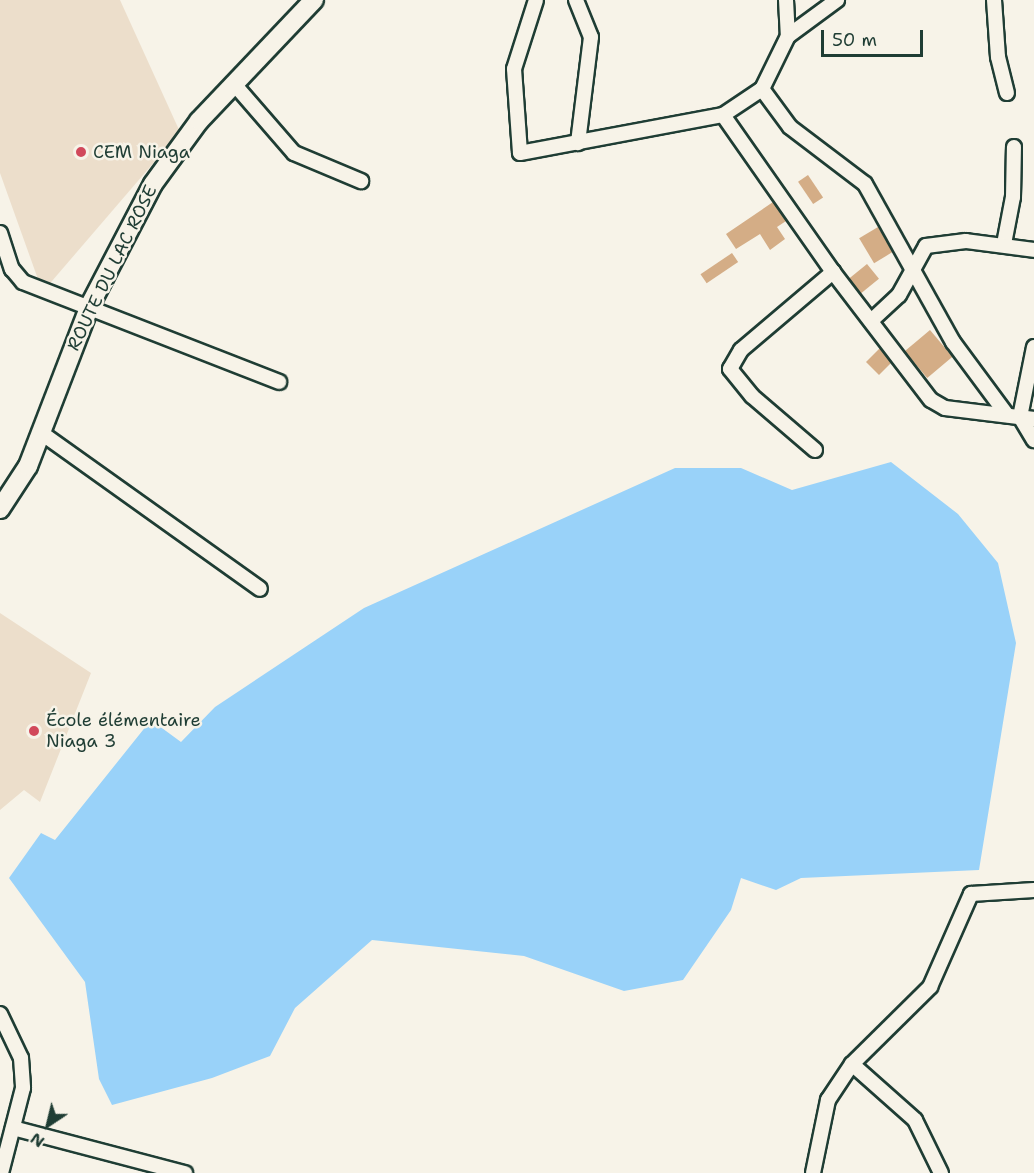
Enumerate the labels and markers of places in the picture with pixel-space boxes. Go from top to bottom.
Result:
place label: CEM Niaga [93,141,190,163]
marker: CEM Niaga [74,145,88,159]
place label: École élémentaire Niaga 3 [46,710,201,752]
marker: École élémentaire Niaga 3 [27,724,41,738]

